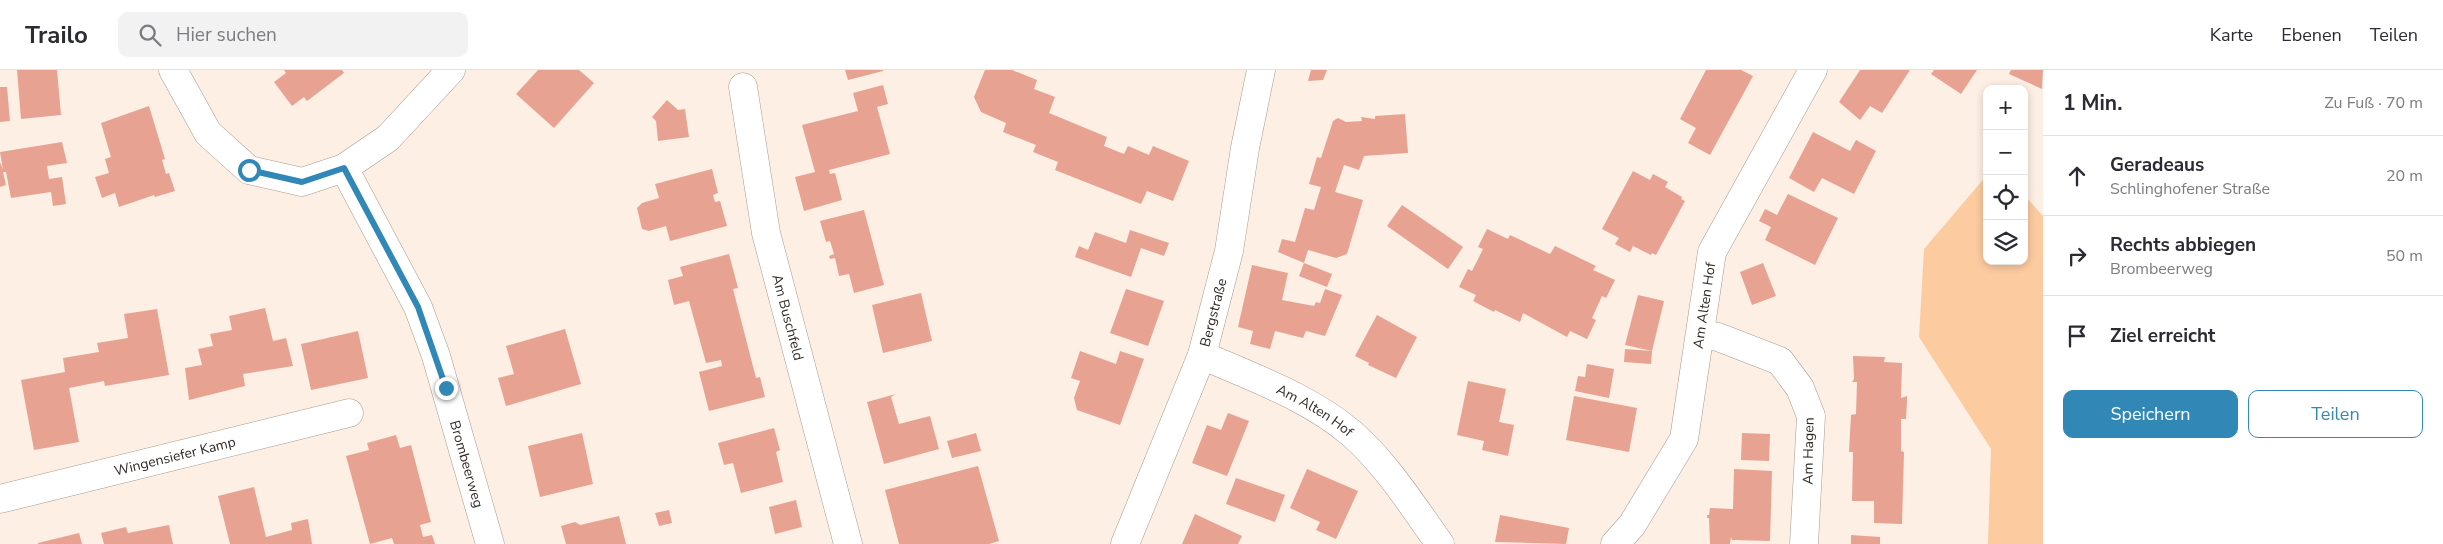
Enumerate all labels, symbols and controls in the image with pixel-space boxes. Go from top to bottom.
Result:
search box [118,12,468,57]
text: Trailo [25,19,88,51]
icon: search [136,21,164,49]
text: Hier suchen [176,22,277,48]
text: Karte [2210,23,2253,47]
text: Ebenen [2281,23,2342,47]
text: Teilen [2370,23,2418,47]
map controls [1983,85,2028,265]
button: + [1983,85,2028,130]
text: 1 Min. [2063,89,2122,117]
text: Zu Fuß · 70 m [2324,92,2423,114]
button: − [1983,130,2028,175]
text: Geradeaus [2110,152,2204,178]
route start [238,159,261,182]
icon: ahead [2063,162,2091,190]
text: 20 m [2386,165,2423,187]
button: locate [1983,175,2028,220]
text: Schlinghofener Straße [2110,178,2270,200]
button: layers [1983,220,2028,265]
text: Rechts abbiegen [2110,232,2256,258]
icon: right [2063,242,2091,270]
text: 50 m [2386,245,2423,267]
text: Brombeerweg [2110,258,2213,280]
street label: Am Alten Hof [1689,261,1720,350]
street label: Am Buschfeld [767,272,808,363]
street label: Bergstraße [1196,276,1232,349]
icon: arrive [2063,322,2091,350]
text: Ziel erreicht [2110,323,2215,349]
route end [435,377,458,400]
street label: Am Alten Hof [1273,380,1358,441]
button: Speichern [2063,390,2238,438]
button: Teilen [2248,390,2423,438]
street label: Am Hagen [1798,417,1819,485]
street label: Brombeerweg [445,418,488,510]
street label: Wingensiefer Kamp [112,432,238,481]

